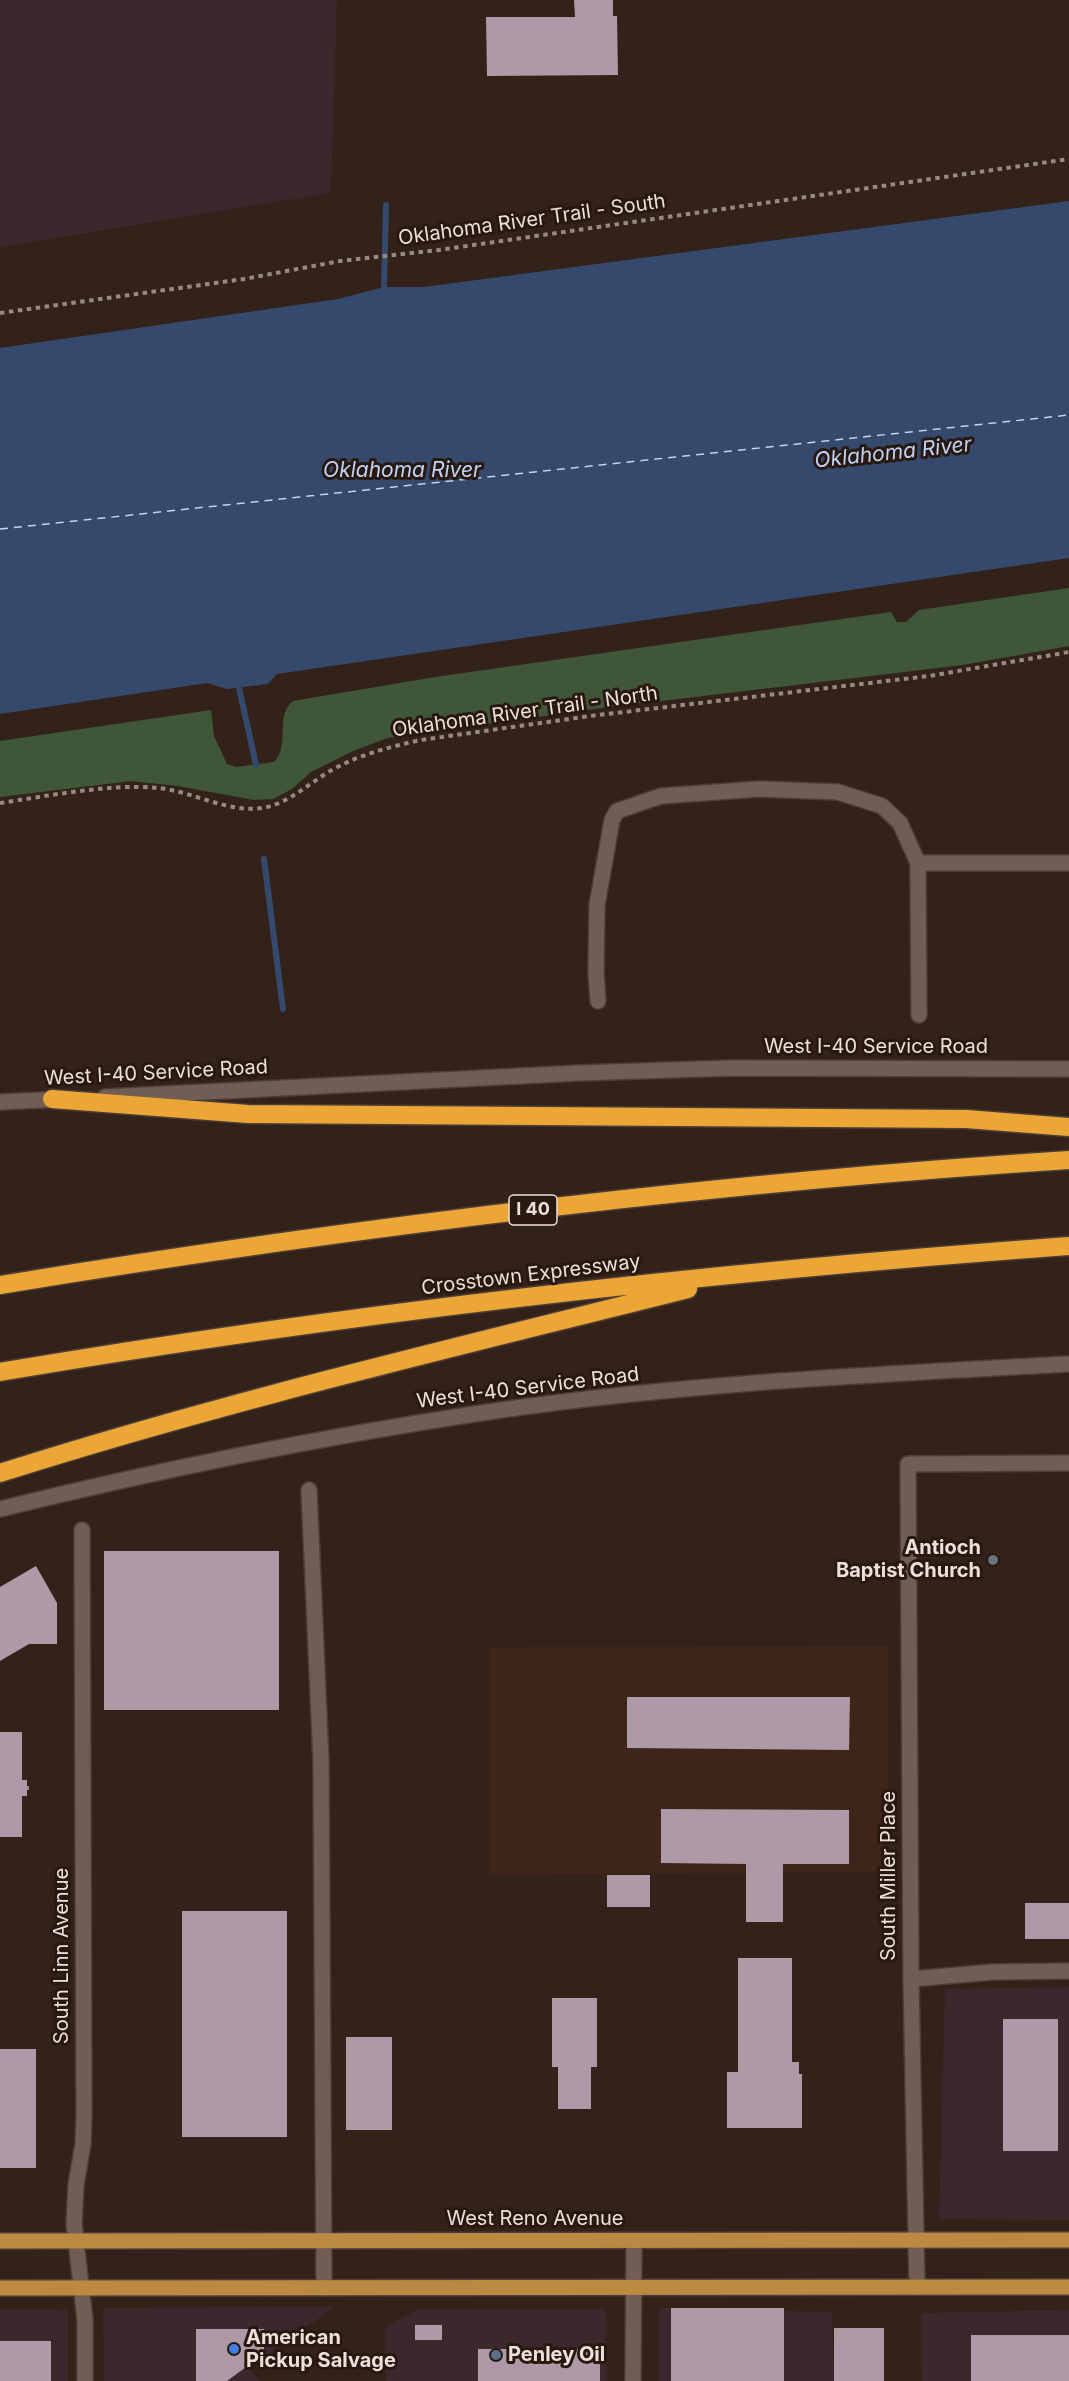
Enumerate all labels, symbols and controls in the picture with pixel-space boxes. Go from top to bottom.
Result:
street label: Oklahoma River Trail - South [397,189,667,251]
water label: Oklahoma River [813,432,973,474]
water label: Oklahoma River [323,458,481,484]
street label: Oklahoma River Trail - North [391,681,659,743]
street label: West I-40 Service Road [764,1035,988,1059]
street label: West I-40 Service Road [43,1055,269,1091]
road number: I 40 [509,1195,557,1225]
street label: Crosstown Expressway [420,1250,642,1300]
street label: West I-40 Service Road [415,1362,641,1414]
place label: Antioch Baptist Church [836,1536,981,1583]
marker: Antioch Baptist Church [986,1553,1000,1567]
street label: South Miller Place [877,1791,901,1961]
street label: South Linn Avenue [50,1868,74,2044]
street label: West Reno Avenue [446,2207,624,2231]
place label: American Pickup Salvage [246,2326,396,2373]
marker: American Pickup Salvage [227,2342,241,2356]
place label: Penley Oil [508,2343,605,2367]
marker: Penley Oil [489,2348,503,2362]

